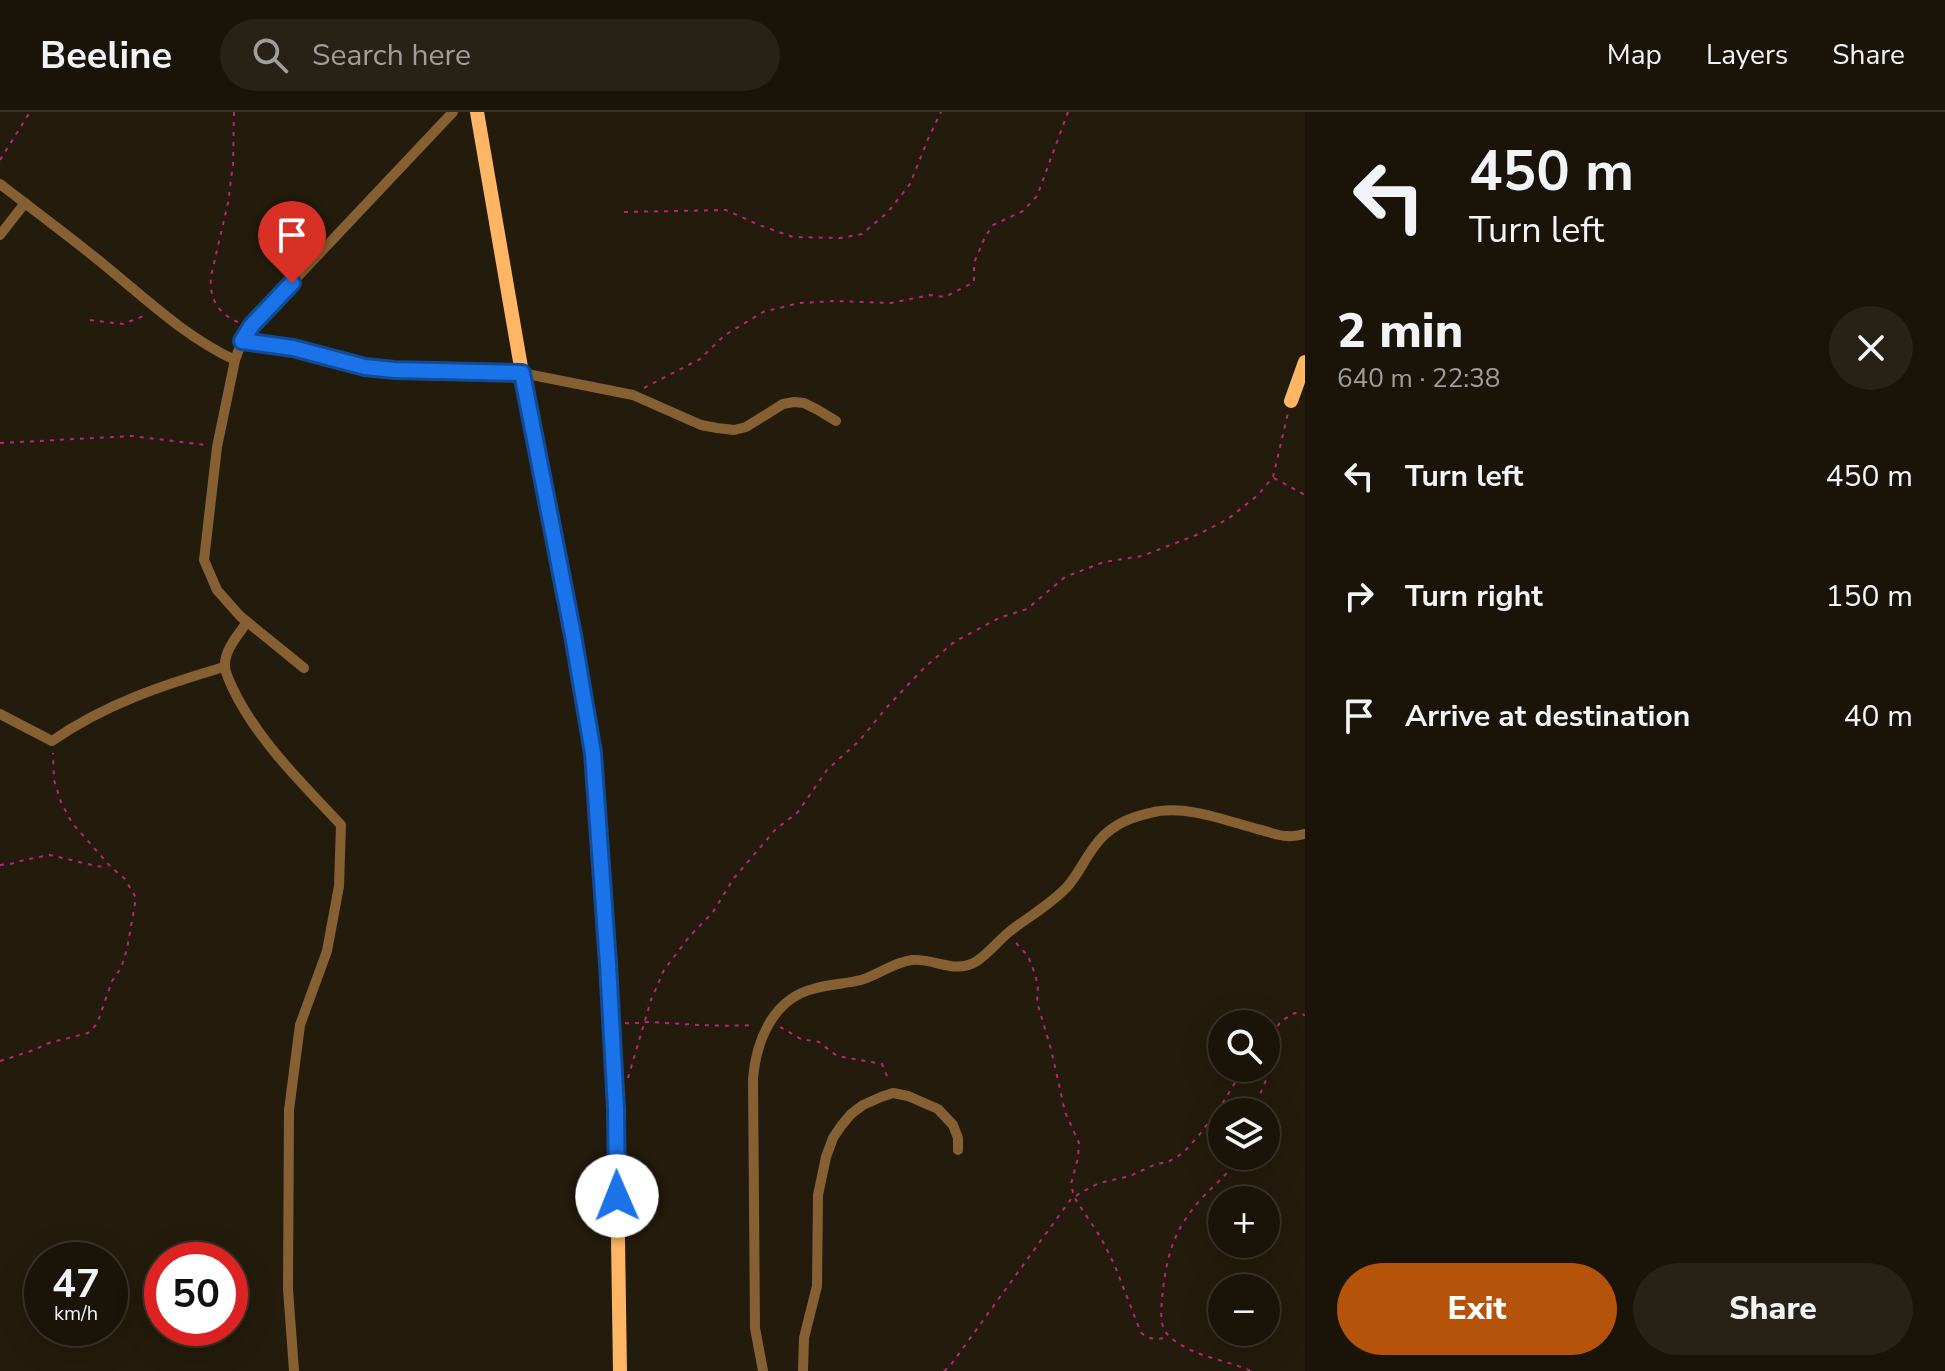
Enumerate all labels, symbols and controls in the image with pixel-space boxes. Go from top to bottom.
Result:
search box [220,19,780,91]
text: Beeline [40,30,172,81]
icon: search [248,33,292,77]
text: Search here [312,35,471,76]
text: Map [1607,36,1662,74]
text: Layers [1706,36,1788,74]
text: Share [1832,36,1905,74]
text: 450 m [1469,133,1634,210]
icon: left [1337,144,1441,248]
pin [258,201,326,283]
text: Turn left [1469,206,1604,255]
icon: arrive [270,213,314,257]
text: 2 min [1337,298,1463,364]
button: close [1829,306,1913,390]
text: 640 m · 22:38 [1337,361,1500,396]
icon: left [1337,454,1381,498]
text: Turn left [1405,456,1523,497]
text: 450 m [1826,456,1913,497]
icon: right [1337,574,1381,618]
text: Turn right [1405,576,1543,617]
text: 150 m [1826,576,1913,617]
icon: arrive [1337,694,1381,738]
text: Arrive at destination [1405,696,1690,737]
text: 40 m [1844,696,1913,737]
map controls [1208,1010,1280,1346]
button: search [1208,1010,1280,1082]
button: layers [1208,1098,1280,1170]
position arrow [575,1154,659,1238]
button: + [1208,1186,1280,1258]
speed limit sign: 50 [144,1242,248,1346]
text: 47 [52,1257,100,1311]
button: Exit [1337,1263,1617,1355]
button: Share [1633,1263,1913,1355]
button: − [1208,1274,1280,1346]
text: km/h [54,1300,98,1327]

